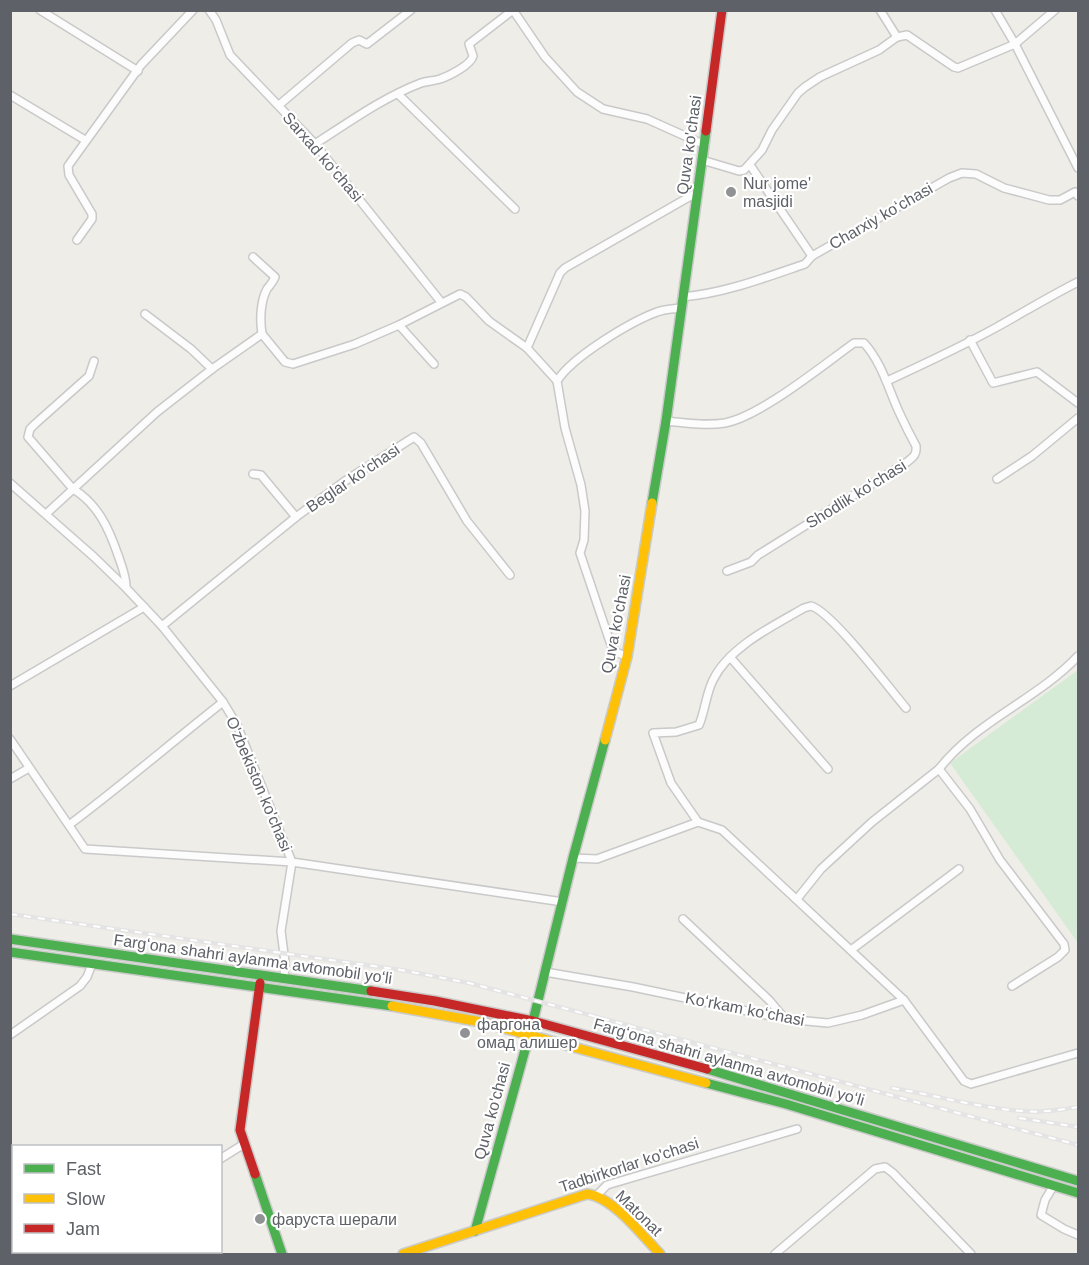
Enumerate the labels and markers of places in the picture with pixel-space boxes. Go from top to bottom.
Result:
place label: Nur jome' masjidi [743,175,811,210]
marker: Nur jome' masjidi [724,185,738,199]
place label: фаргона омад алишер [477,1016,577,1051]
marker: фаргона омад алишер [458,1026,472,1040]
place label: фаруста шерали [272,1211,397,1228]
marker: фаруста шерали [253,1212,267,1226]

